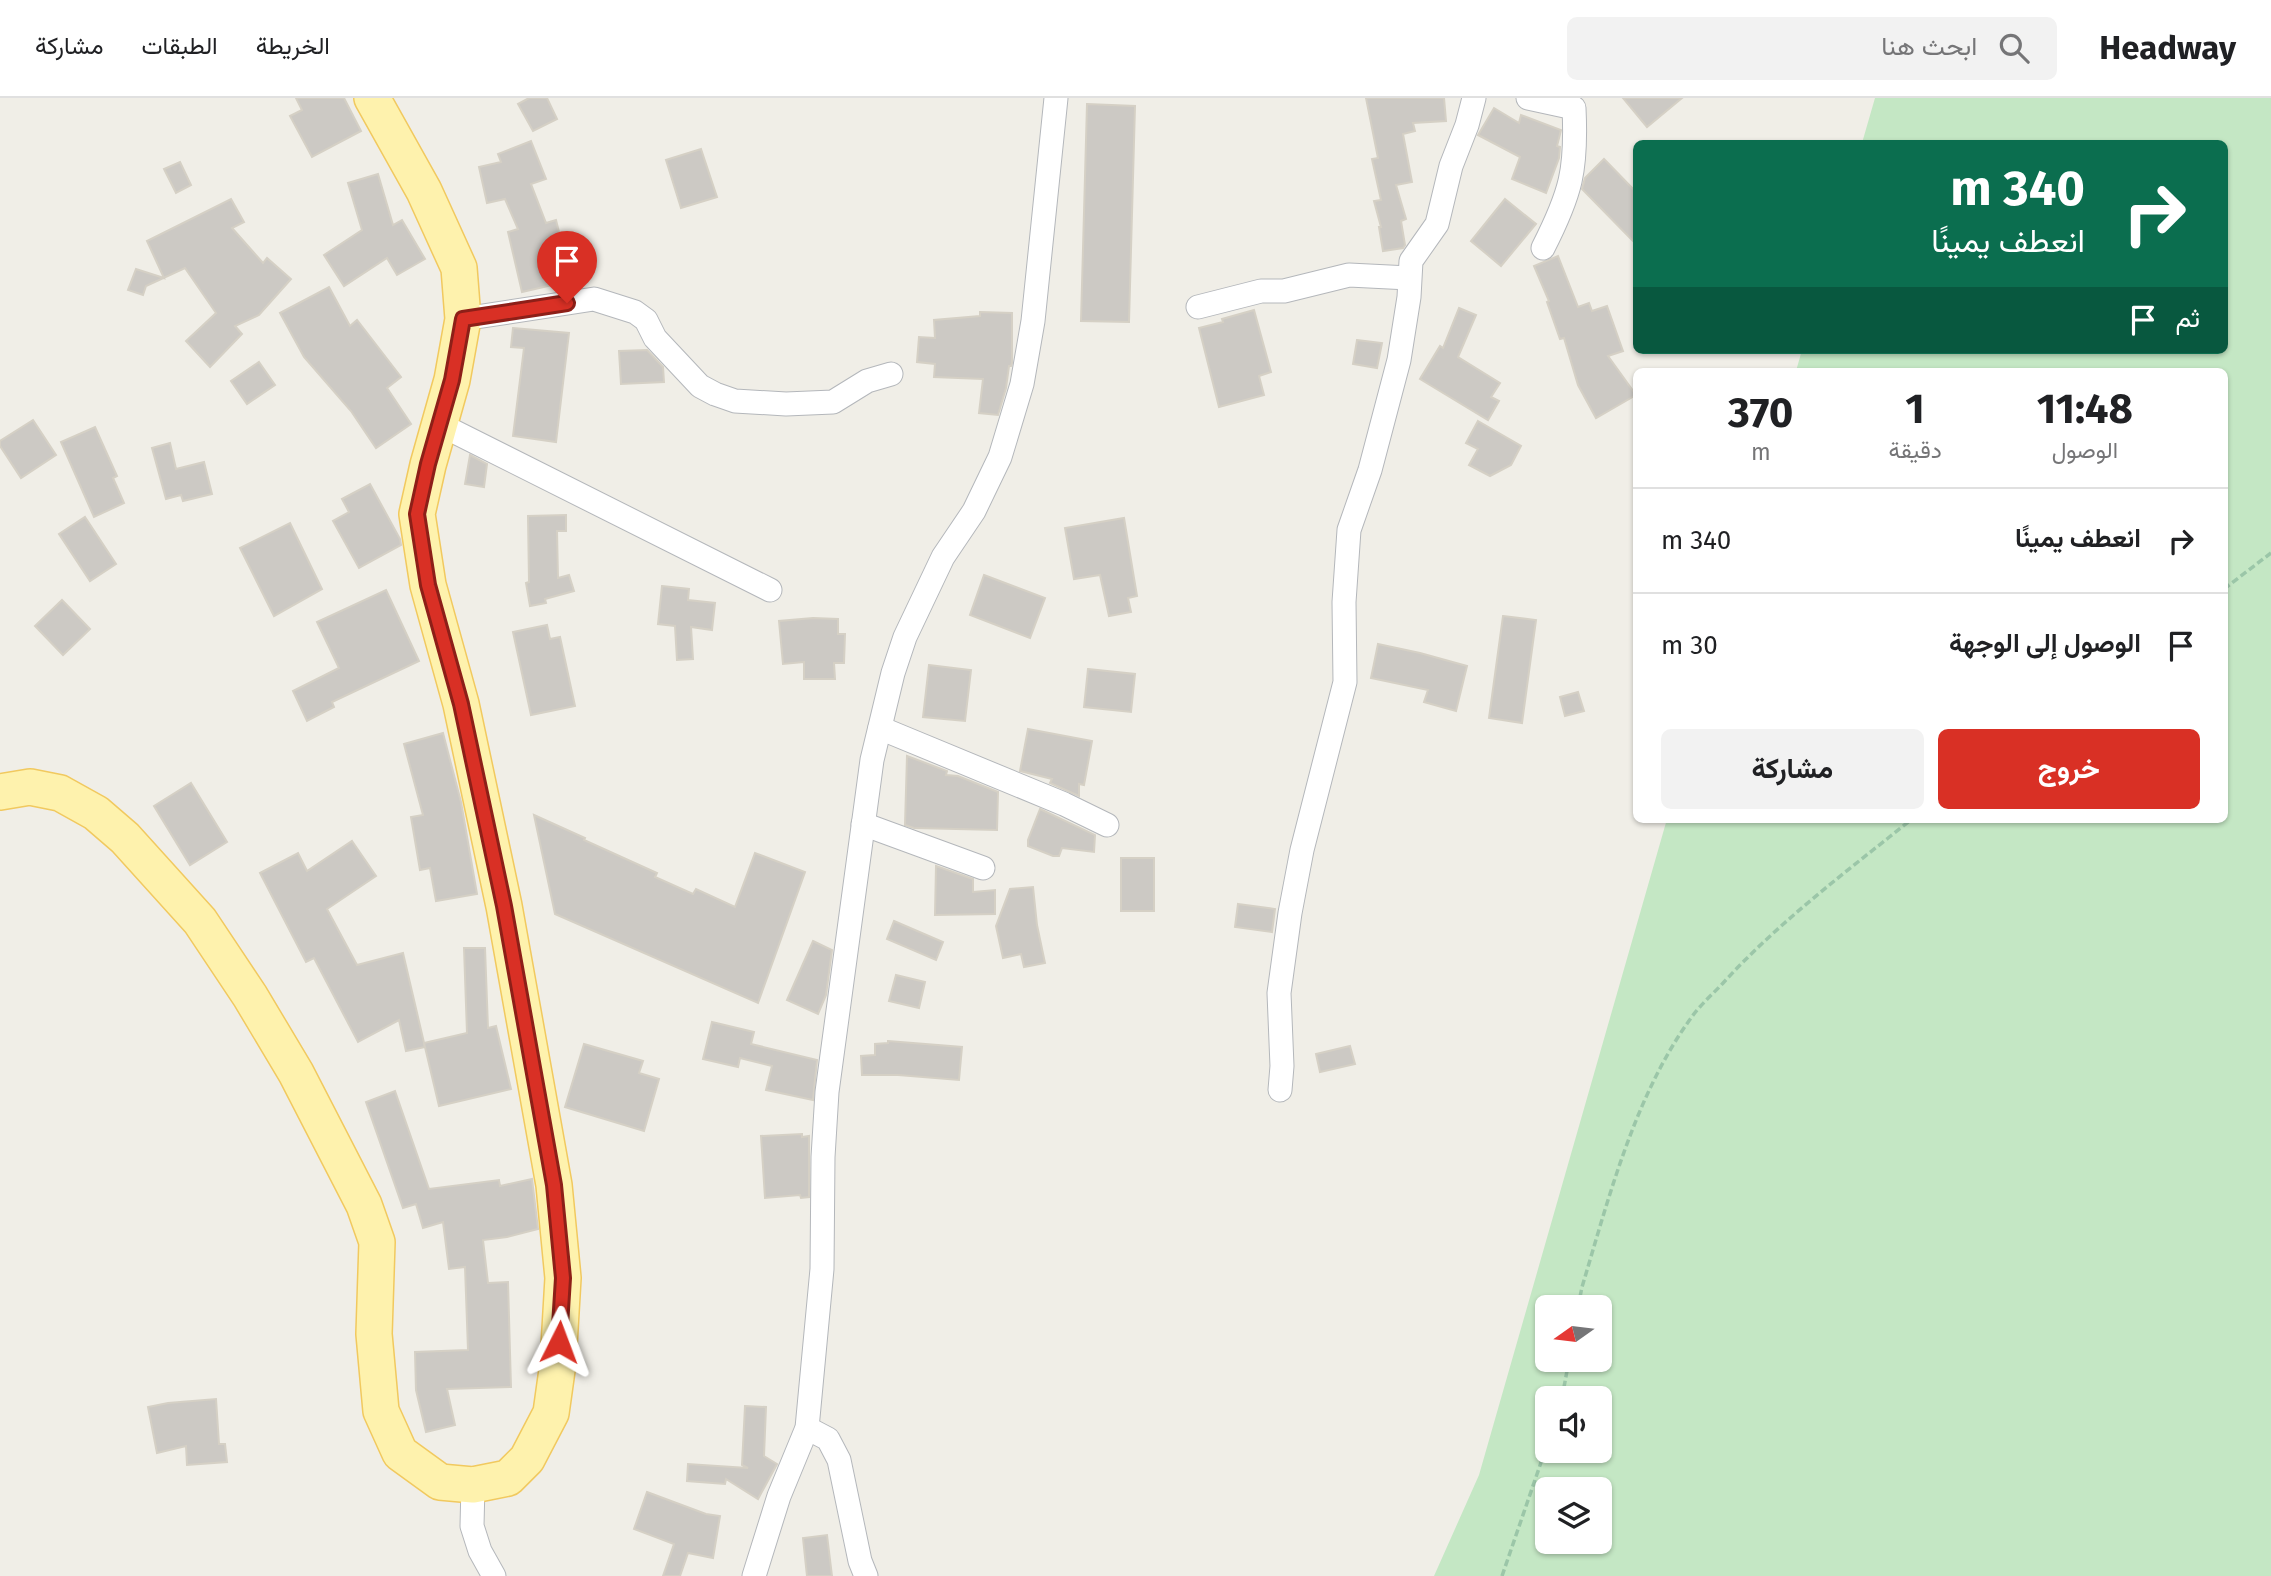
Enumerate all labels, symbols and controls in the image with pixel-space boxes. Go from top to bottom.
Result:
search box [1567,17,2057,80]
text: Headway [2099,28,2236,68]
icon: search [1995,29,2033,67]
text: ابحث هنا [1881,31,1977,62]
text: مشاركة [35,32,103,60]
text: الطبقات [141,32,218,60]
text: الخريطة [256,32,330,60]
text: 340 m [1950,159,2085,218]
icon: right [2109,168,2200,259]
text: انعطف يمينًا [1931,222,2085,260]
pin [537,231,597,303]
icon: arrive [548,242,586,280]
icon: arrive [2124,301,2162,339]
text: ثم [2176,303,2200,334]
text: 1 [1905,384,1925,434]
text: 11:48 [2037,384,2133,434]
text: 370 [1728,388,1793,438]
text: دقيقة [1888,436,1942,464]
text: الوصول [2052,436,2118,464]
text: m [1751,438,1771,466]
icon: right [2162,522,2200,560]
text: انعطف يمينًا [2015,523,2141,554]
text: 340 m [1661,525,1731,556]
icon: arrive [2162,627,2200,665]
text: الوصول إلى الوجهة [1949,628,2141,659]
text: 30 m [1661,630,1718,661]
button: مشاركة [1661,729,1924,809]
button: خروج [1938,729,2200,809]
north arrow [1535,1295,1612,1372]
map controls [1535,1295,1612,1554]
position arrow [522,1305,596,1379]
button: sound [1535,1386,1612,1463]
button: layers [1535,1477,1612,1554]

